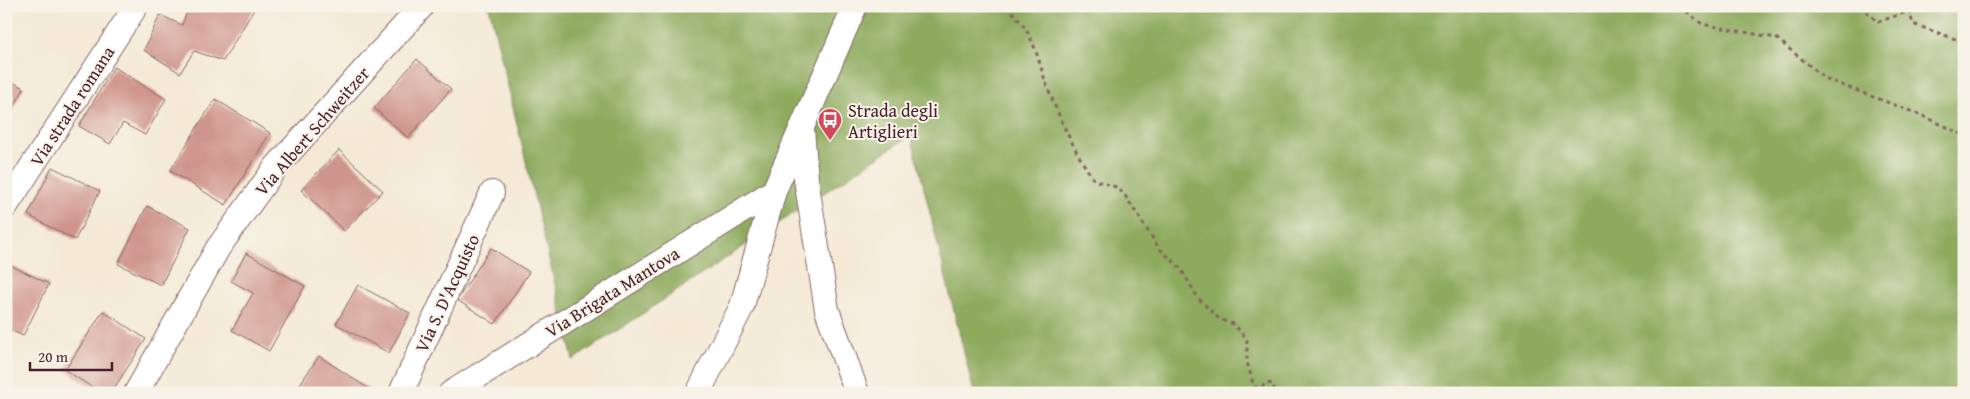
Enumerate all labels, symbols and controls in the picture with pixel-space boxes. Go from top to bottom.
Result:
street label: Via strada romana [23,40,121,172]
street label: Via Albert Schweitzer [248,60,376,202]
place label: Strada degli Artiglieri [848,97,938,145]
bus stop icon: Strada degli Artiglieri [817,107,843,141]
street label: Via S. D'Acquisto [408,229,486,357]
street label: Via Brigata Mantova [540,240,685,344]
scale bar [30,339,112,371]
text: 20 m [38,346,69,367]

